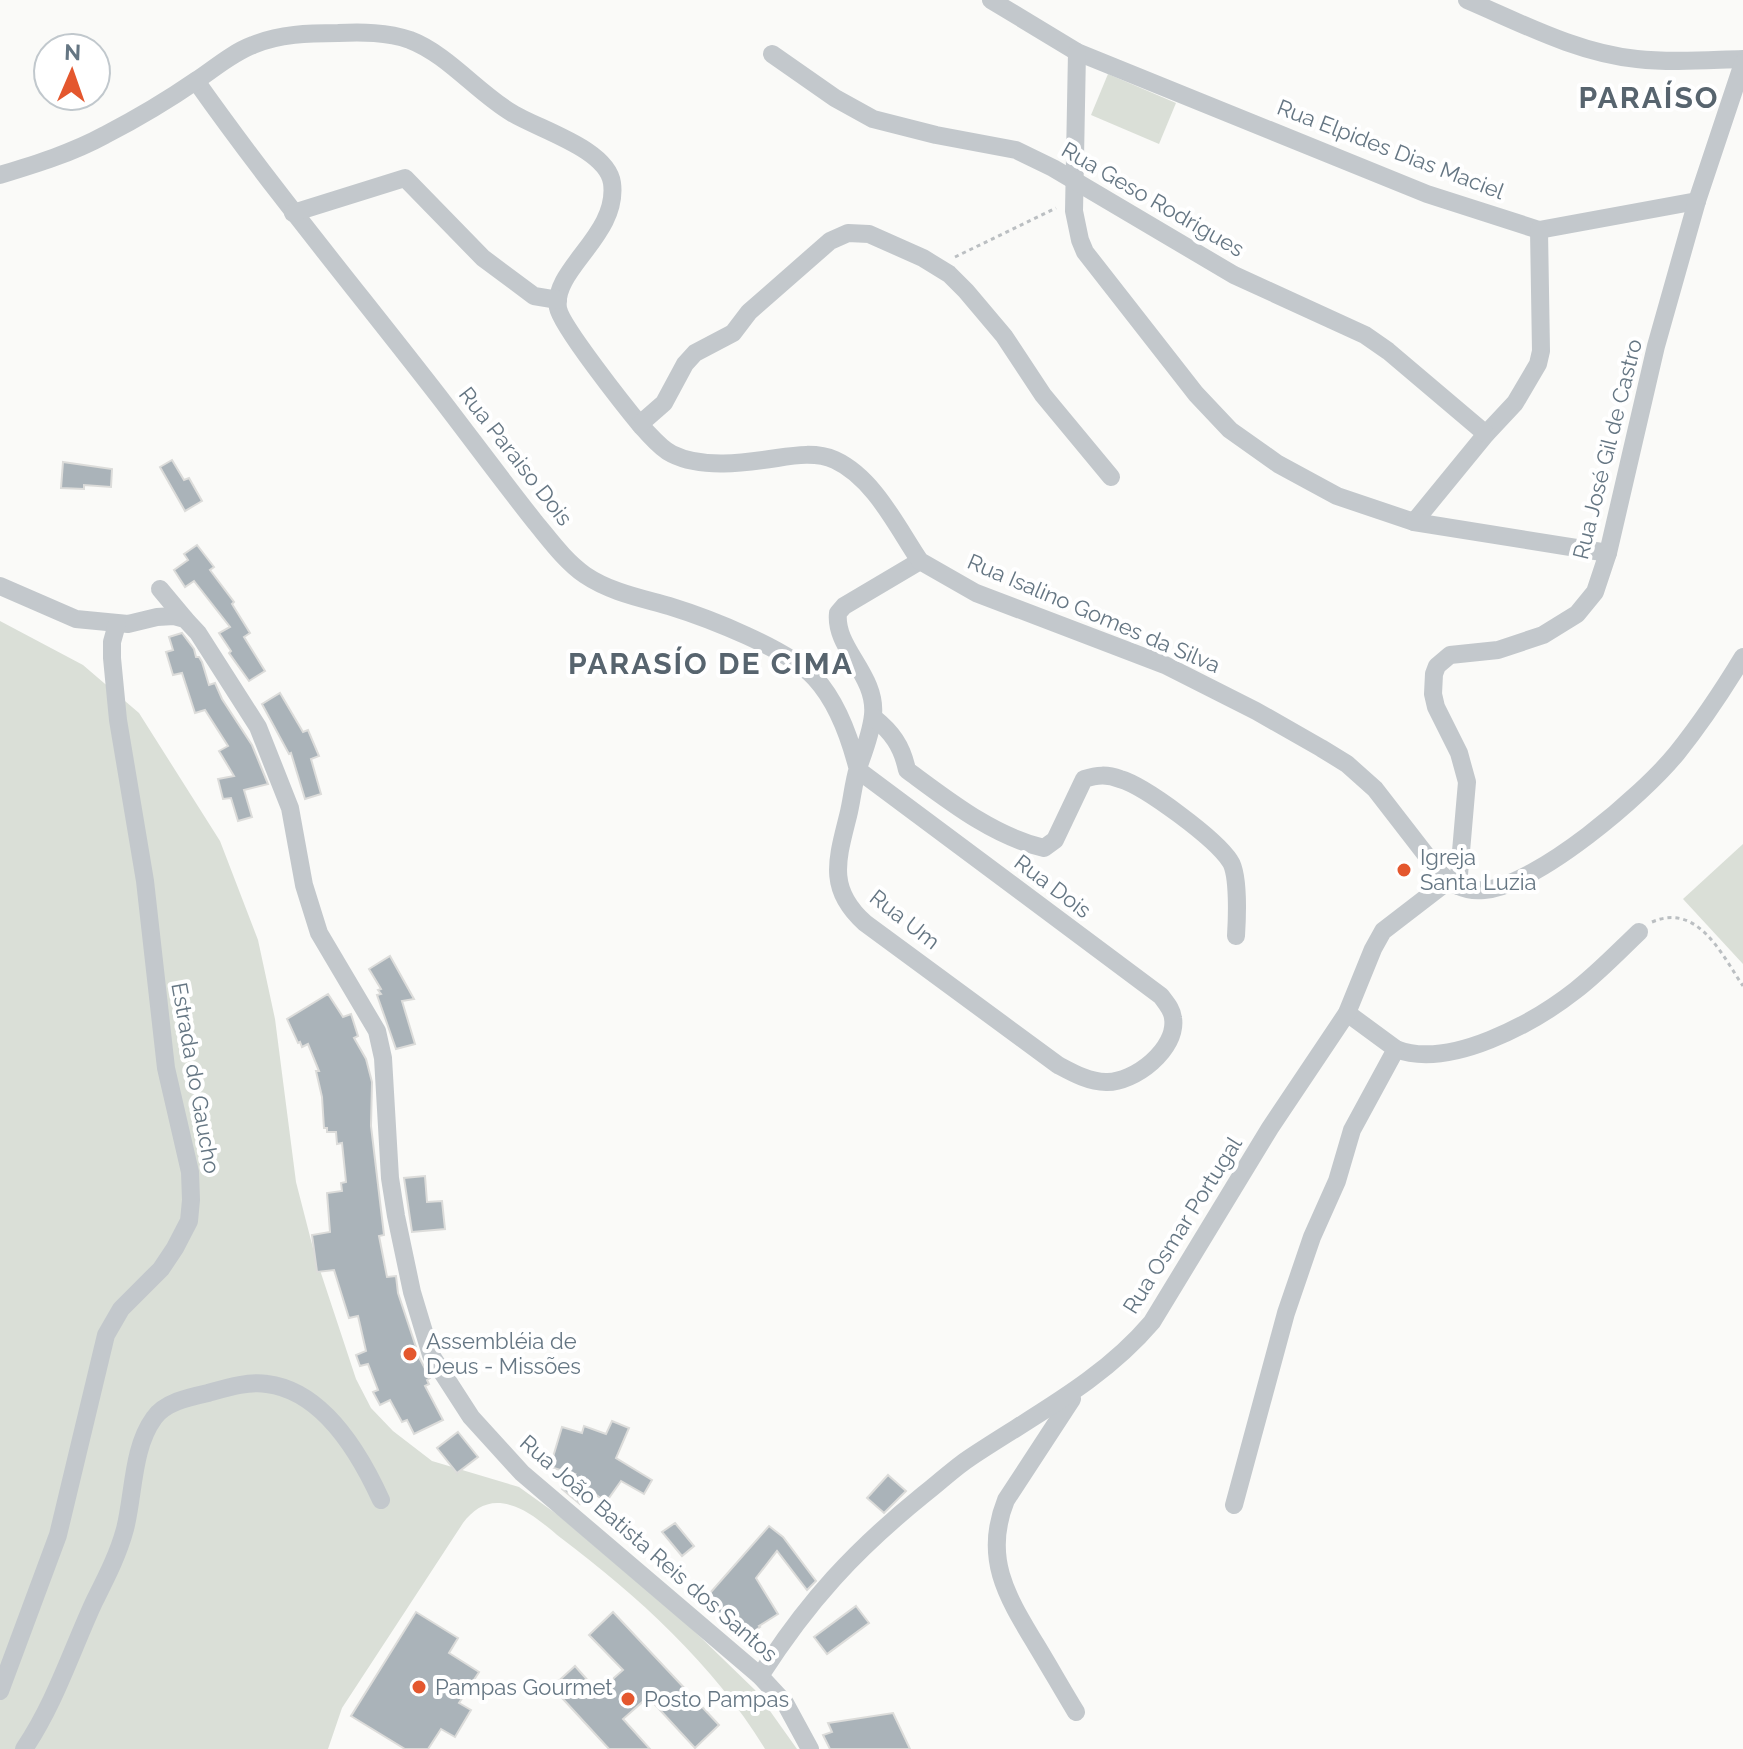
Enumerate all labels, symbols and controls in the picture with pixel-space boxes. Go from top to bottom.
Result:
north arrow [32,32,112,112]
text: N [64,39,82,65]
district label: PARAÍSO [1578,80,1720,115]
street label: Rua Elpides Dias Maciel [1274,94,1508,204]
street label: Rua Geso Rodrigues [1057,136,1249,262]
street label: Rua José Gil de Castro [1567,336,1647,562]
street label: Rua Paraiso Dois [454,382,578,530]
street label: Rua Isalino Gomes da Silva [964,548,1224,678]
district label: PARASÍO DE CIMA [568,646,854,681]
place label: Igreja Santa Luzia [1420,844,1537,895]
street label: Rua Dois [1010,849,1096,923]
marker: Igreja Santa Luzia [1395,861,1413,879]
street label: Rua Um [865,884,945,954]
street label: Estrada do Gaucho [166,980,226,1176]
street label: Rua Osmar Portugal [1117,1132,1247,1318]
place label: Assembléia de Deus - Missões [426,1328,581,1379]
marker: Assembléia de Deus - Missões [401,1345,419,1363]
street label: Rua João Batista Reis dos Santos [515,1429,783,1667]
place label: Pampas Gourmet [435,1674,613,1700]
marker: Pampas Gourmet [410,1678,428,1696]
place label: Posto Pampas [644,1686,789,1712]
marker: Posto Pampas [619,1690,637,1708]

